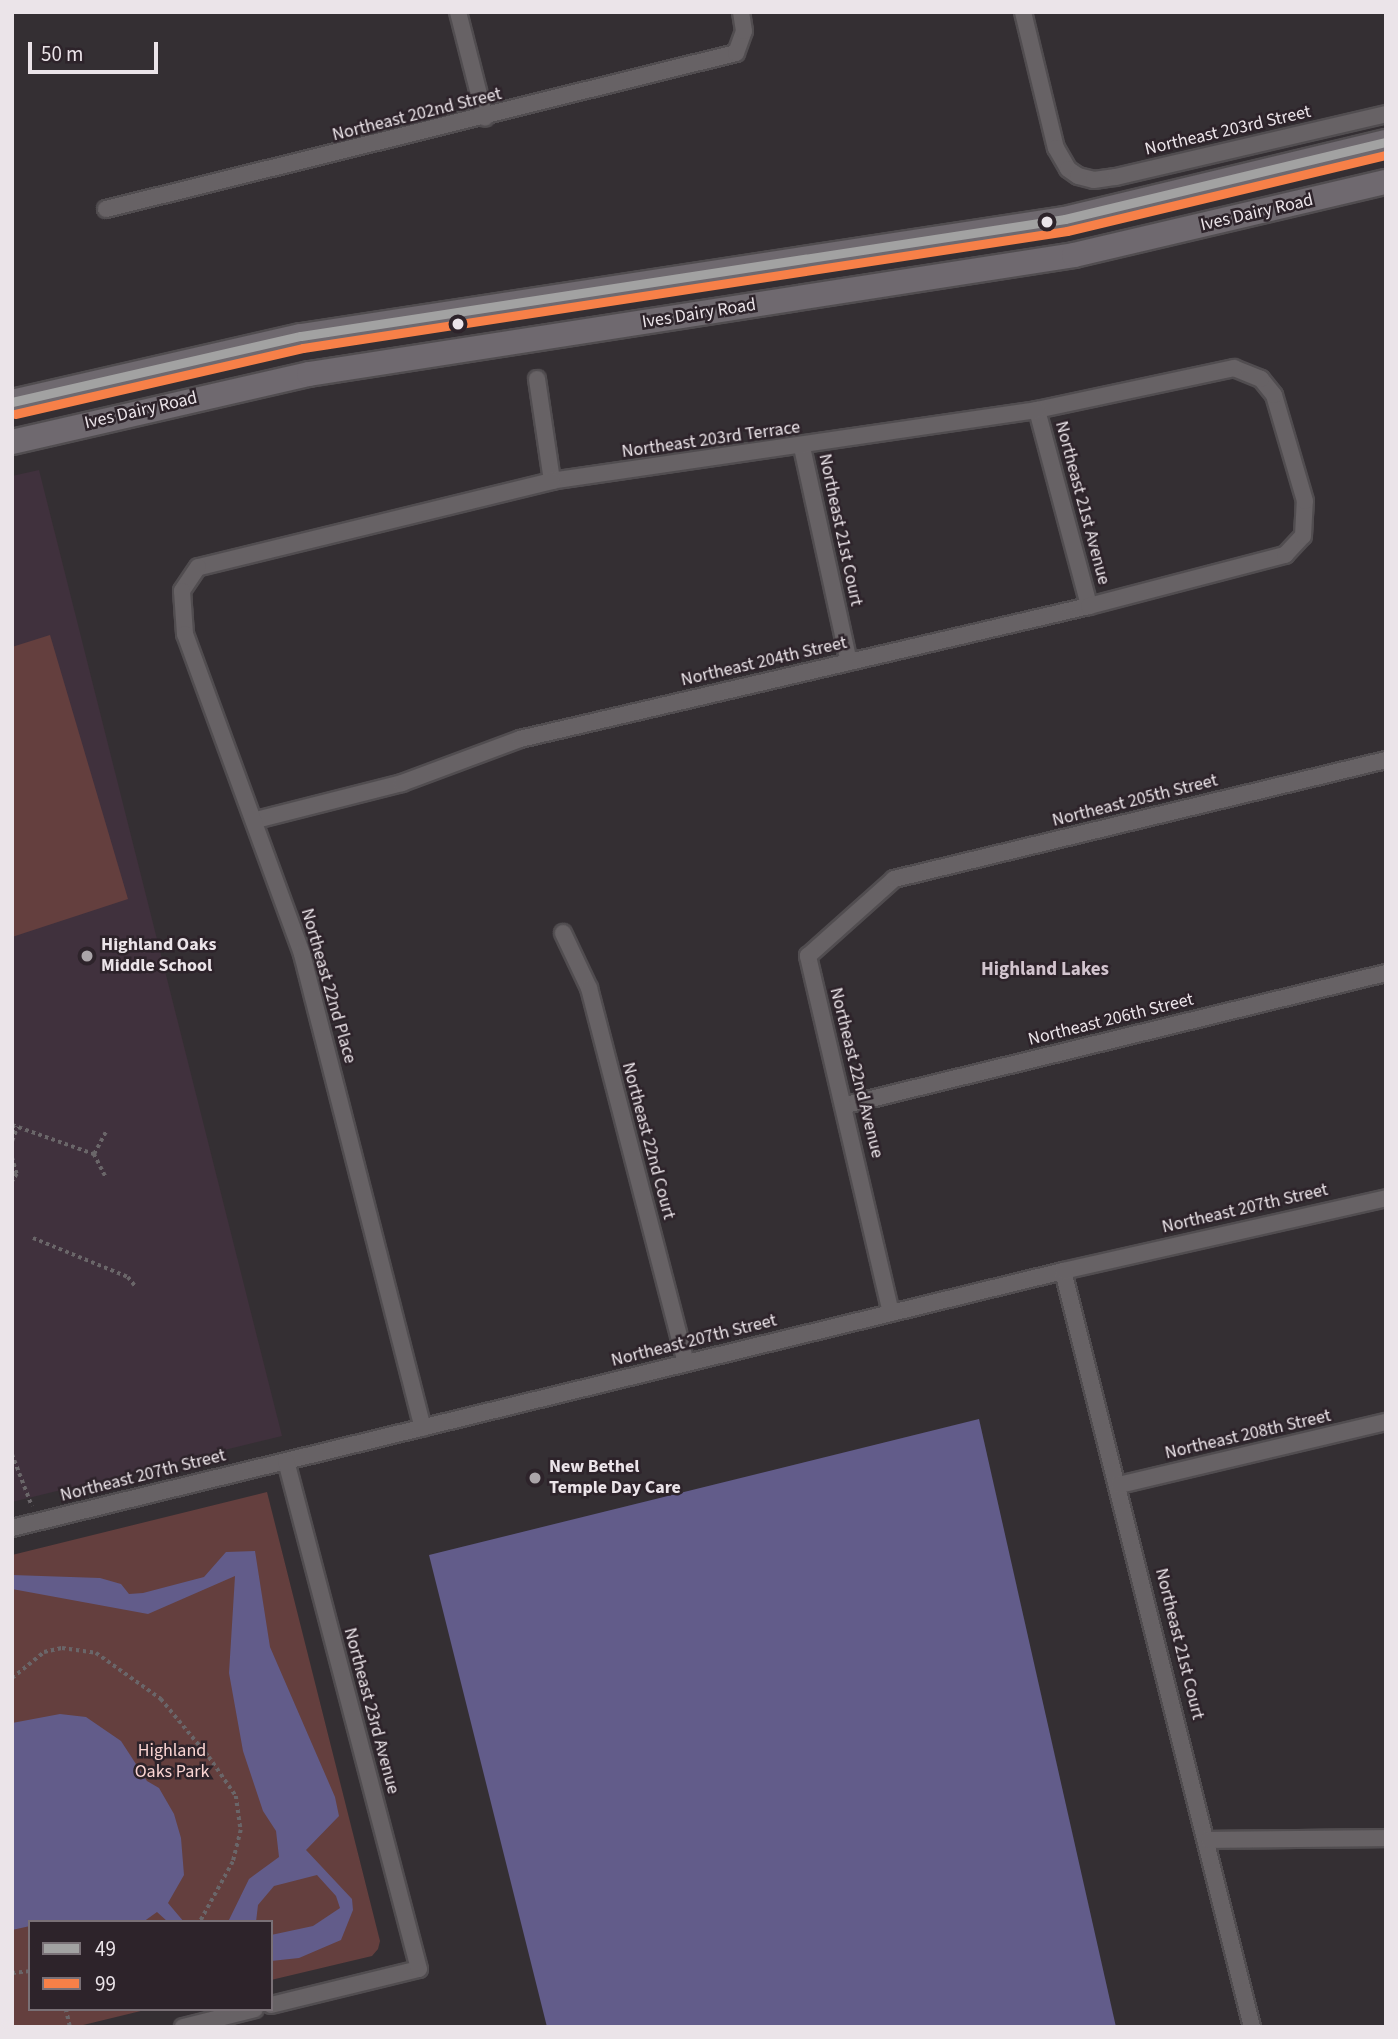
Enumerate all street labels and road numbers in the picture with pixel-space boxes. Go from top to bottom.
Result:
street label: Northeast 202nd Street [330,84,504,146]
street label: Northeast 203rd Street [1143,101,1313,161]
street label: Ives Dairy Road [1199,190,1315,236]
street label: Ives Dairy Road [640,294,758,334]
street label: Ives Dairy Road [83,388,199,434]
street label: Northeast 203rd Terrace [620,417,802,463]
street label: Northeast 21st Avenue [1050,419,1114,587]
street label: Northeast 21st Court [813,452,867,608]
street label: Northeast 204th Street [679,632,849,692]
street label: Northeast 205th Street [1050,770,1220,832]
street label: Northeast 22nd Place [296,906,360,1066]
street label: Northeast 22nd Avenue [824,986,888,1160]
street label: Northeast 206th Street [1026,989,1196,1051]
street label: Northeast 22nd Court [617,1060,679,1222]
street label: Northeast 207th Street [1160,1179,1330,1239]
street label: Northeast 207th Street [609,1310,779,1372]
street label: Northeast 208th Street [1163,1405,1333,1465]
street label: Northeast 207th Street [58,1445,228,1507]
street label: Northeast 21st Court [1150,1566,1208,1722]
street label: Northeast 23rd Avenue [338,1626,404,1796]

